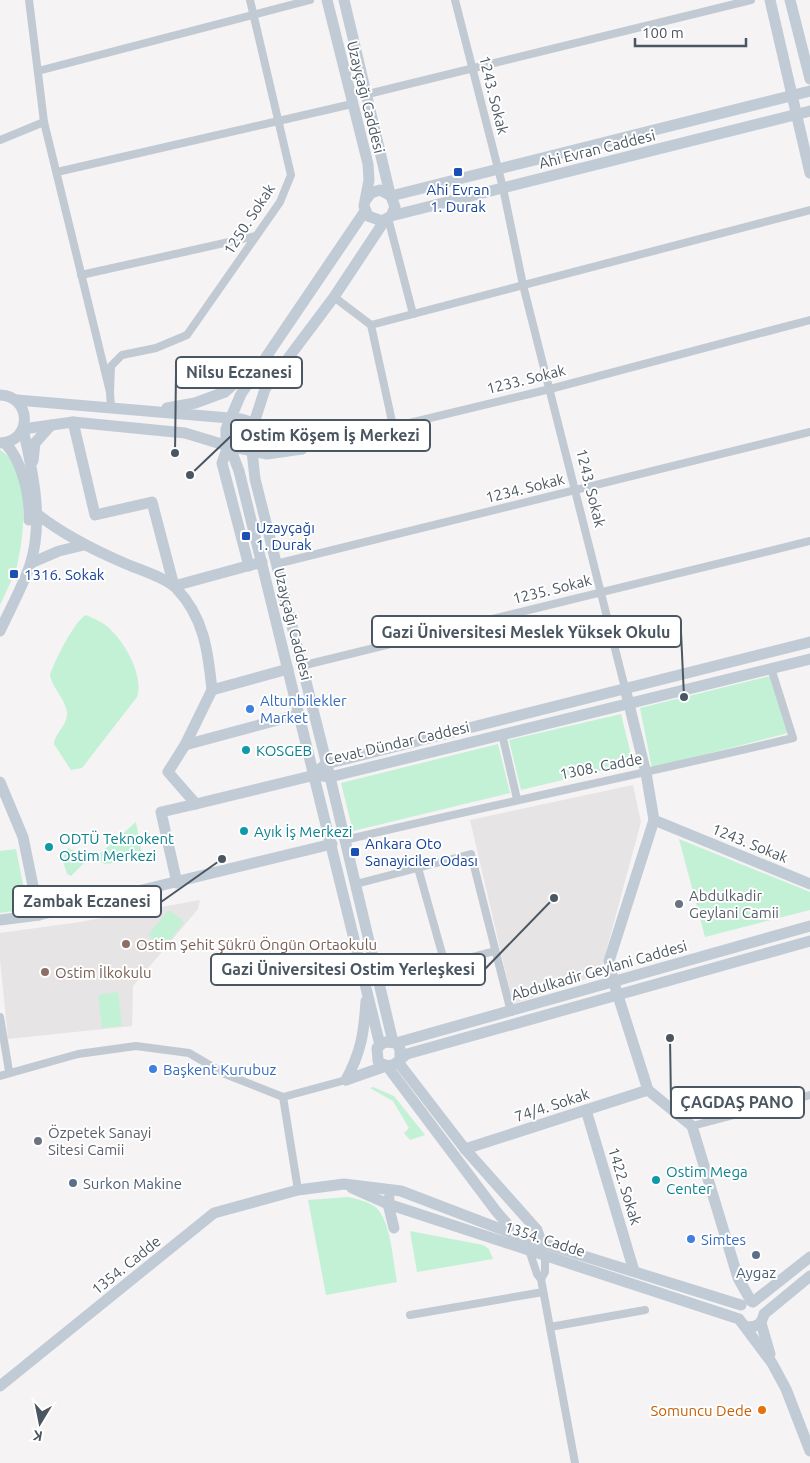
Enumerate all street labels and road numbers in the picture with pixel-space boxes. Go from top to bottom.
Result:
street label: Uzayçağı Caddesi [344,39,388,155]
street label: 1243. Sokak [476,54,512,136]
street label: Ahi Evran Caddesi [537,126,657,172]
street label: 1250. Sokak [220,180,278,257]
street label: 1233. Sokak [485,361,567,397]
street label: 1243. Sokak [573,447,609,529]
street label: 1234. Sokak [484,470,566,506]
street label: Uzayçağı Caddesi [271,566,315,682]
street label: 1235. Sokak [511,571,593,607]
street label: Cevat Dündar Caddesi [323,718,471,768]
street label: 1308. Cadde [558,750,644,782]
street label: 1243. Sokak [710,820,791,866]
street label: Abdulkadir Geylani Caddesi [509,937,689,1003]
street label: 74/4. Sokak [513,1085,592,1125]
street label: 1422. Sokak [605,1145,645,1227]
street label: 1354. Cadde [503,1218,587,1260]
street label: 1354. Cadde [88,1232,164,1298]

